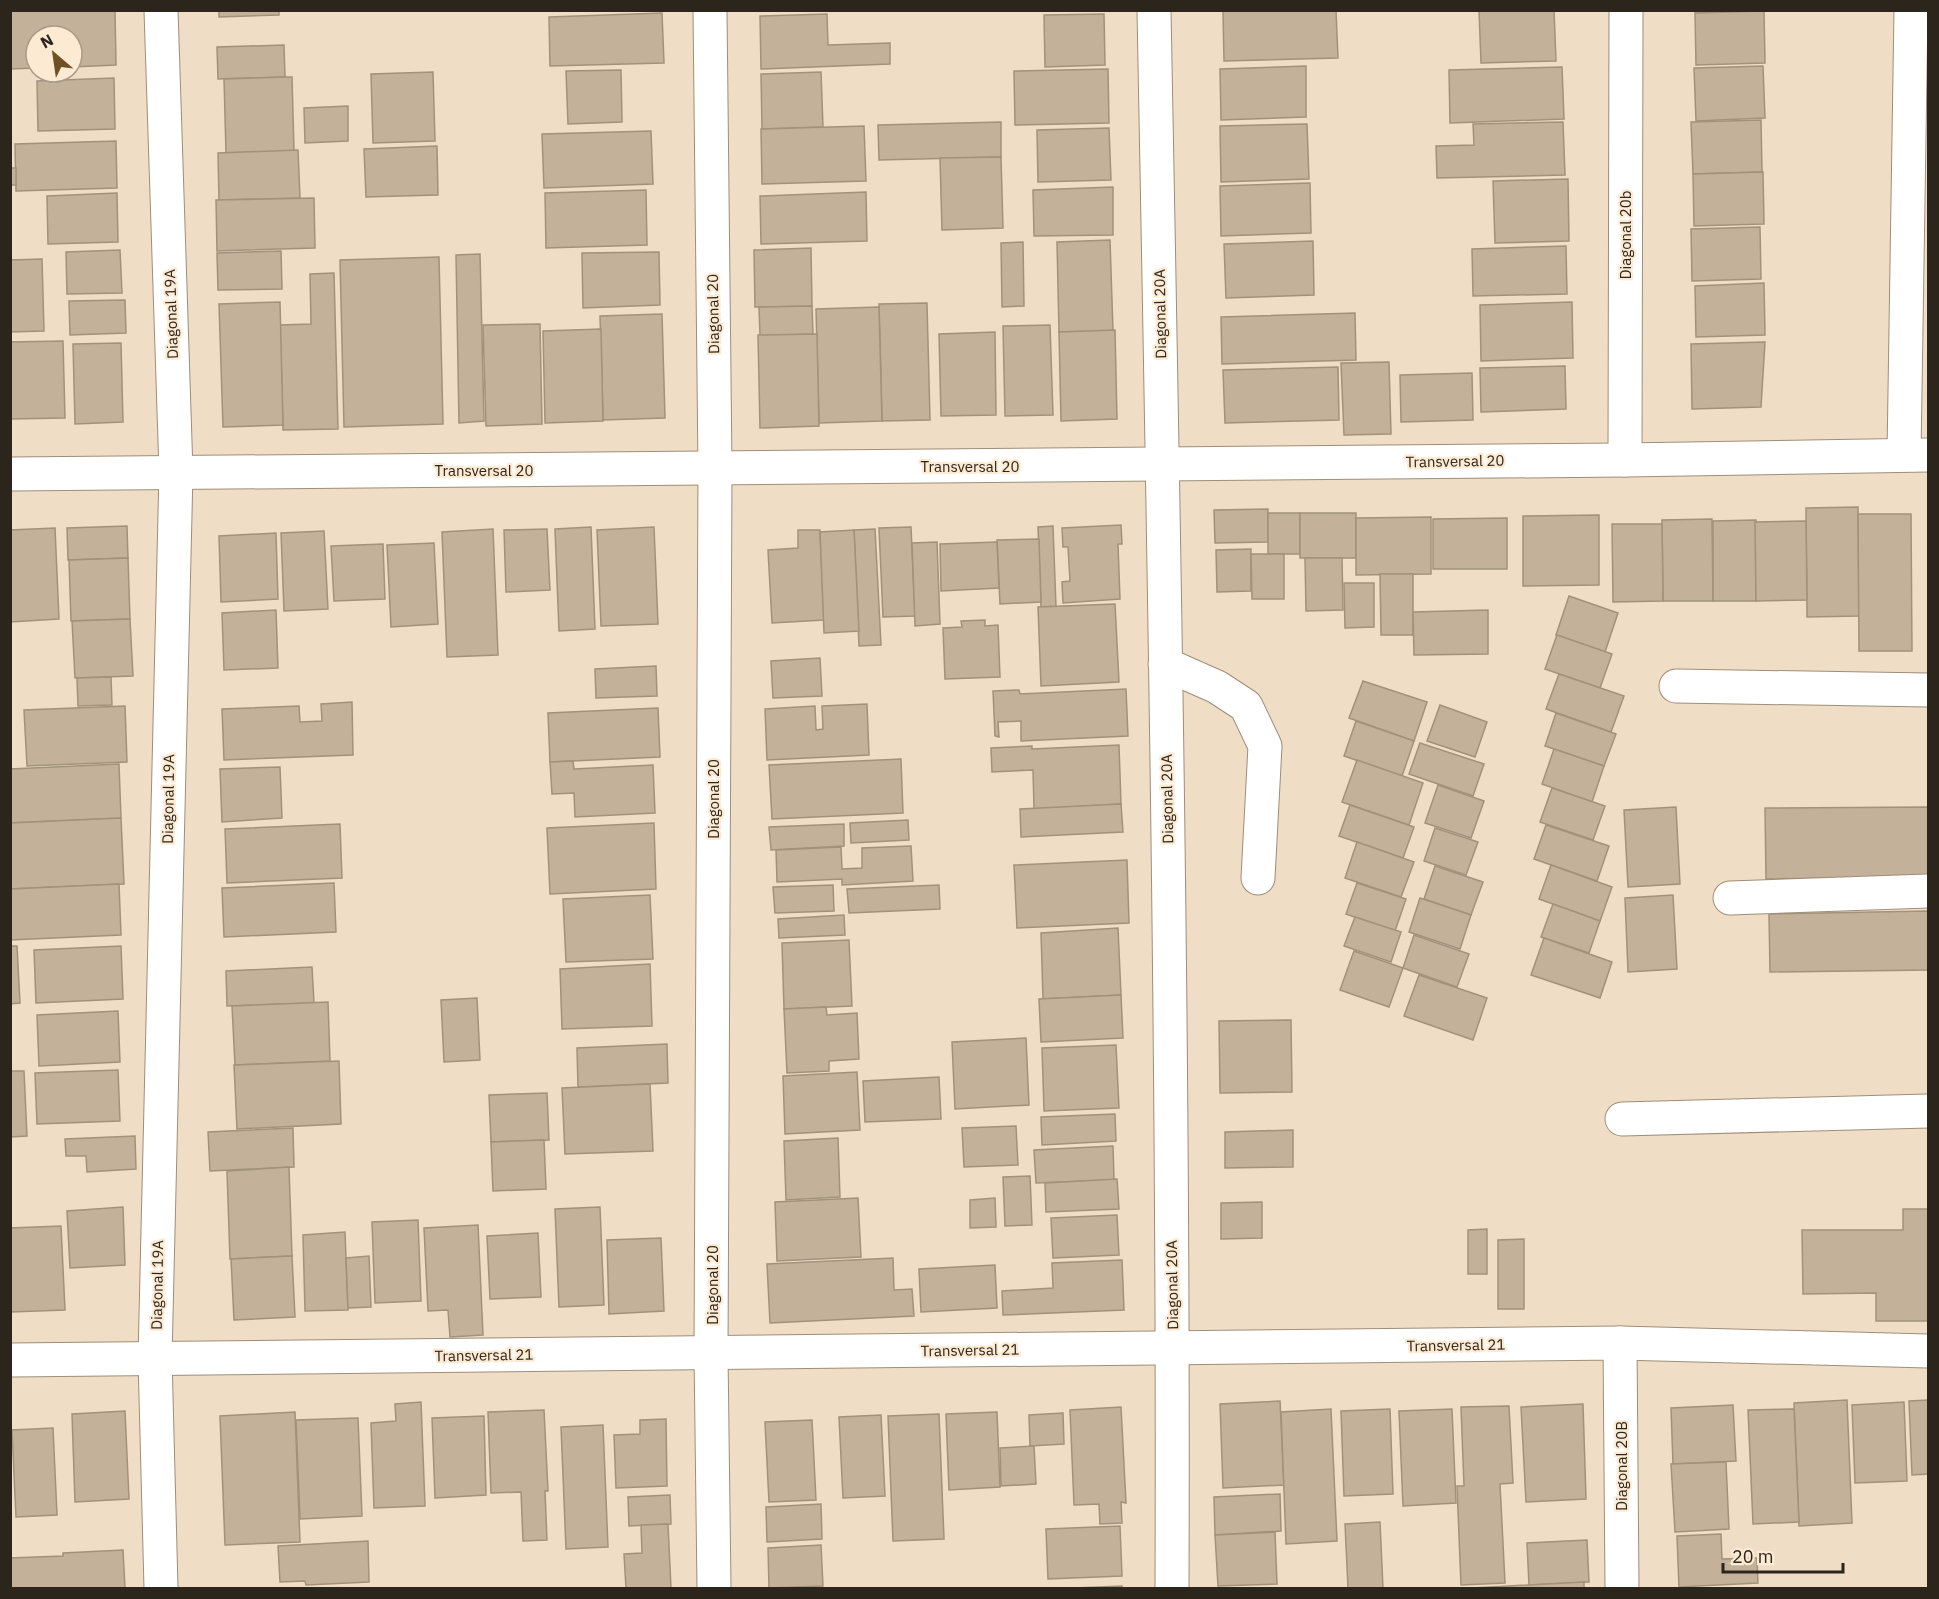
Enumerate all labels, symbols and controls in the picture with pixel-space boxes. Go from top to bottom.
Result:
north arrow [24,24,84,84]
text: N [37,29,57,52]
street label: Diagonal 20b [1616,191,1635,279]
street label: Diagonal 19A [160,268,182,359]
street label: Diagonal 20A [1150,269,1170,359]
street label: Diagonal 20 [703,274,723,354]
street label: Transversal 20 [1405,451,1505,471]
street label: Transversal 20 [921,457,1019,476]
street label: Transversal 20 [435,461,533,480]
street label: Diagonal 19A [158,754,178,844]
street label: Diagonal 20A [1157,754,1177,844]
street label: Diagonal 20 [704,759,723,839]
street label: Diagonal 19A [147,1240,167,1330]
street label: Diagonal 20A [1162,1240,1182,1330]
street label: Diagonal 20 [703,1245,722,1325]
street label: Transversal 21 [1406,1335,1506,1355]
street label: Transversal 21 [920,1340,1020,1360]
street label: Transversal 21 [434,1345,534,1365]
street label: Diagonal 20B [1612,1421,1631,1511]
scale bar [1723,1536,1843,1574]
text: 20 m [1732,1545,1774,1568]

